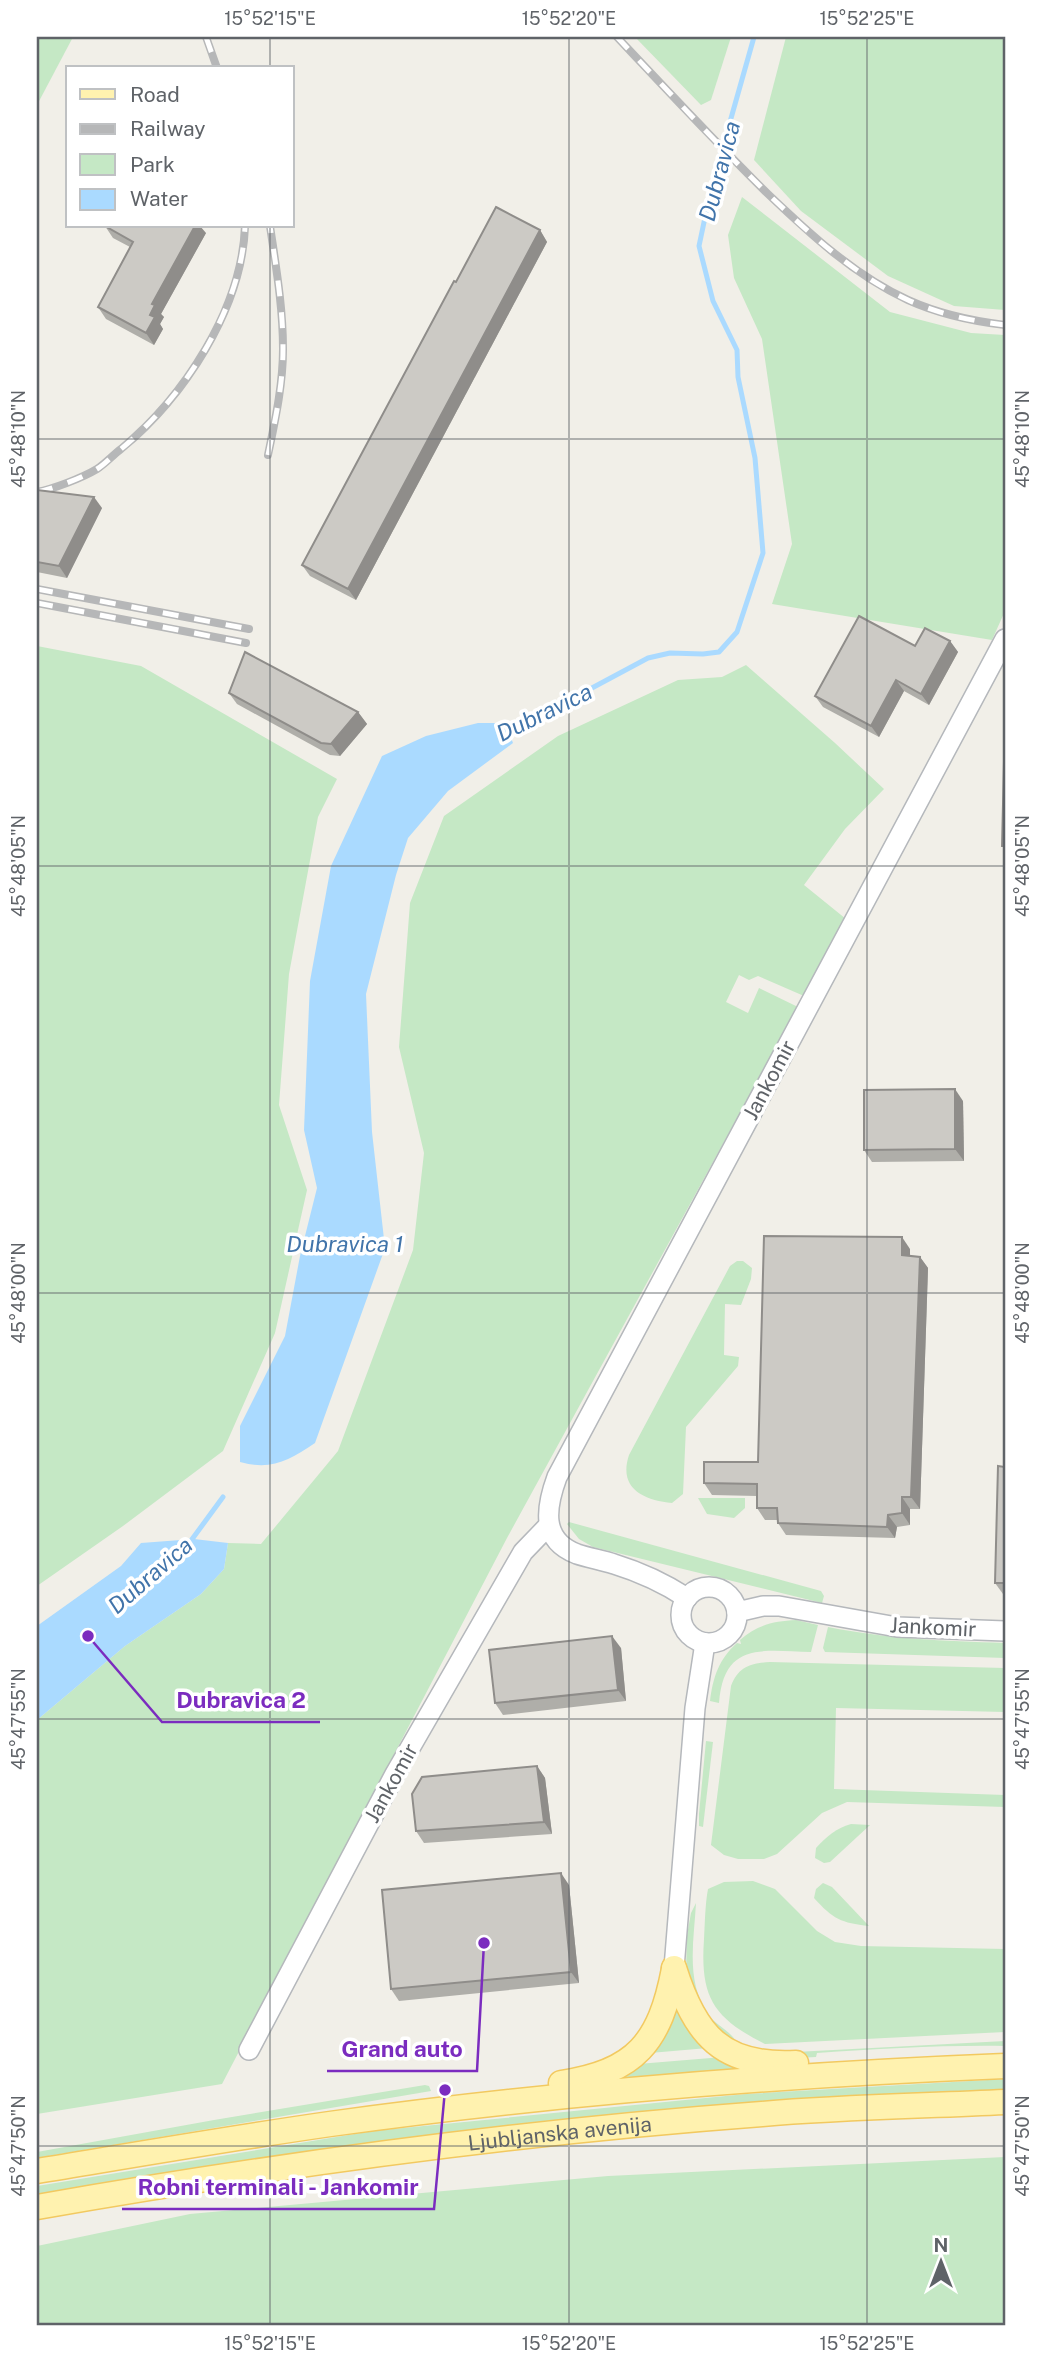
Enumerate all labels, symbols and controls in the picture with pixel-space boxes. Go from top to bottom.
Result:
text: 15°52'15"E [224,8,316,29]
text: 15°52'20"E [522,8,616,29]
text: 15°52'25"E [820,8,915,29]
legend [66,66,294,228]
text: Road [130,82,180,107]
text: Railway [130,116,206,141]
water label: Dubravica [693,118,745,224]
text: Park [130,152,175,177]
text: Water [130,186,188,211]
text: 45°48'10"N [8,390,29,488]
text: 45°48'10"N [1012,390,1033,488]
water label: Dubravica [492,677,596,747]
text: 45°48'05"N [8,815,29,917]
text: 45°48'05"N [1012,815,1033,917]
street label: Jankomir [738,1036,800,1124]
water label: Dubravica 1 [286,1230,404,1257]
text: 45°48'00"N [8,1242,29,1344]
text: 45°48'00"N [1012,1242,1033,1344]
water label: Dubravica [102,1531,198,1619]
street label: Jankomir [889,1612,977,1642]
text: 45°47'55"N [8,1668,29,1770]
text: 45°47'55"N [1012,1668,1033,1770]
callout: Dubravica 2 [162,1678,320,1722]
text: Dubravica 2 [176,1686,306,1713]
street label: Jankomir [359,1739,423,1827]
callout: Grand auto [327,2027,477,2071]
text: Grand auto [341,2035,463,2062]
text: 45°47'50"N [8,2095,29,2197]
text: 45°47'50"N [1012,2095,1033,2197]
street label: Ljubljanska avenija [466,2111,653,2155]
callout: Robni terminali - Jankomir [122,2165,434,2209]
text: Robni terminali - Jankomir [137,2173,419,2200]
north arrow [906,2226,976,2296]
text: N [934,2234,948,2256]
text: 15°52'15"E [224,2333,316,2354]
text: 15°52'20"E [522,2333,616,2354]
text: 15°52'25"E [820,2333,915,2354]

